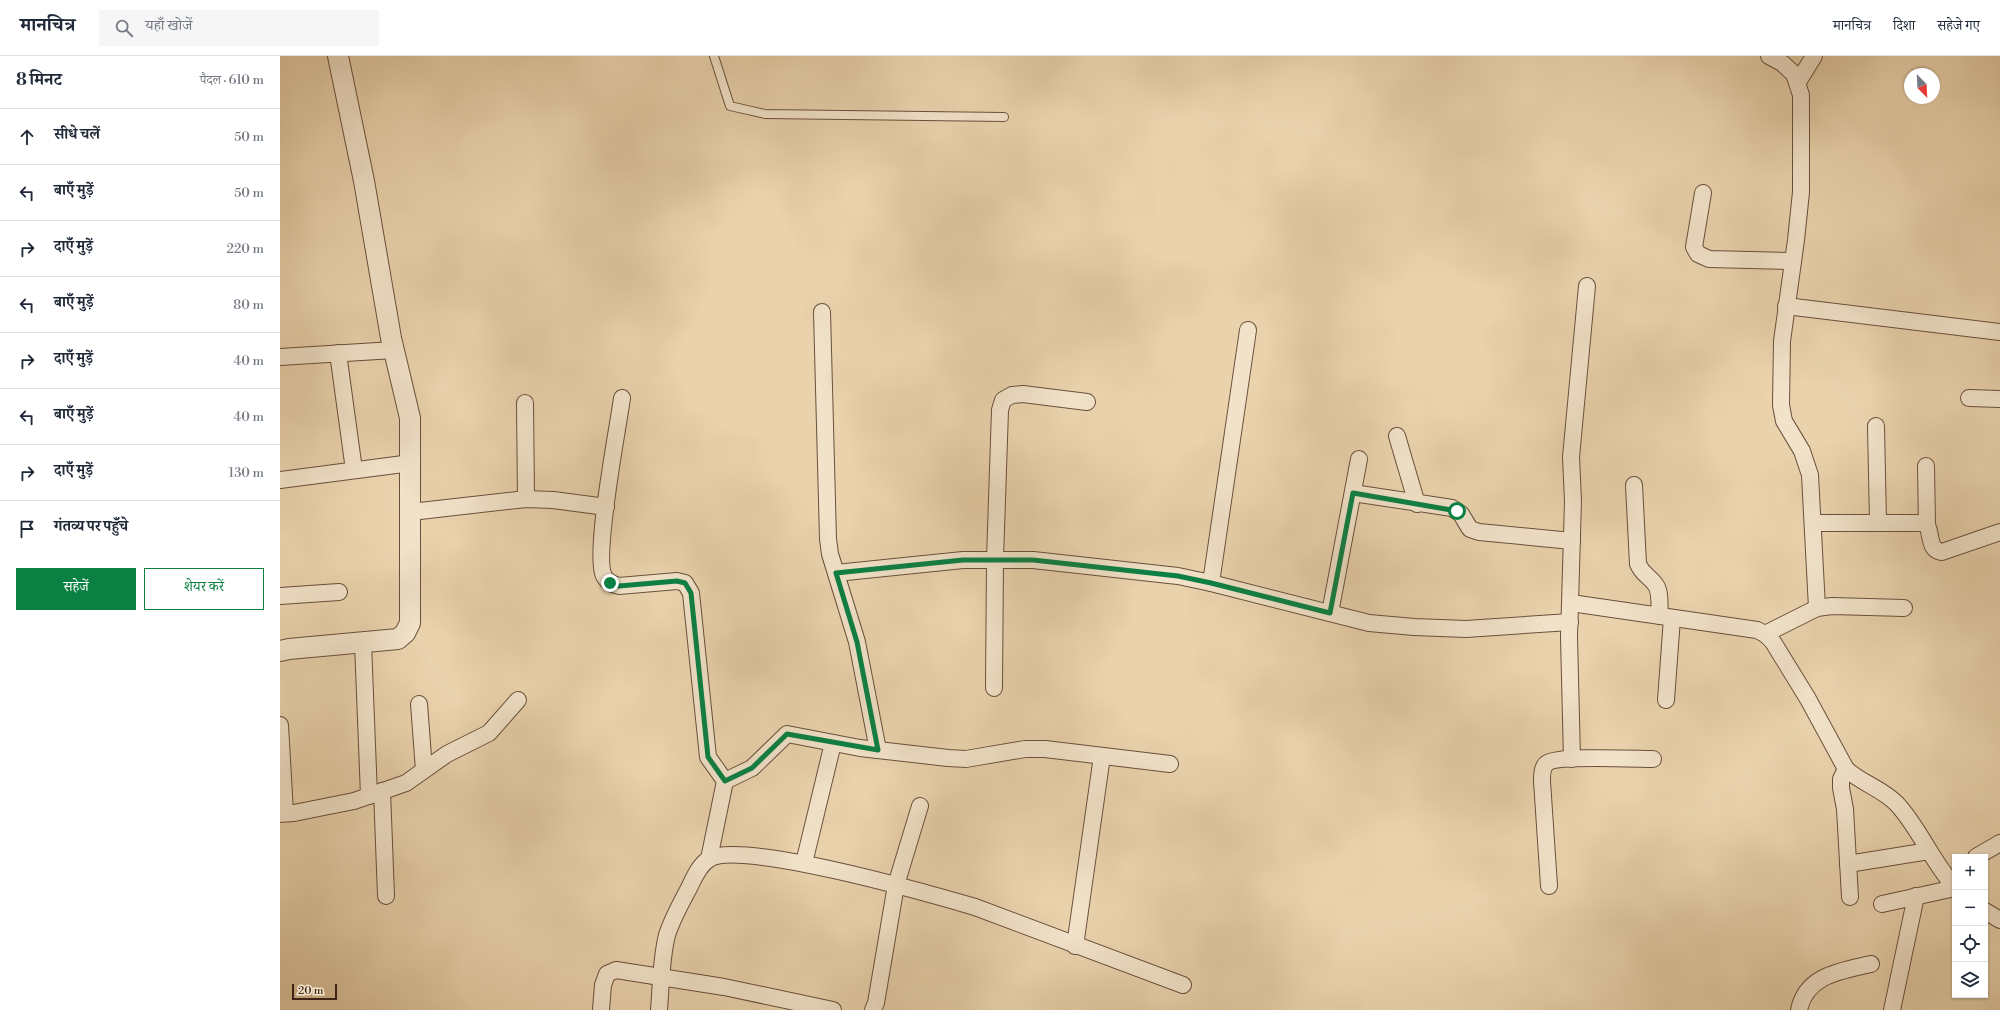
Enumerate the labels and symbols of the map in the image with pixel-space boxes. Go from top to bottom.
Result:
north arrow [1904,68,1940,104]
route start [1448,502,1466,520]
route end [601,574,619,592]
scale bar [292,982,337,1001]

